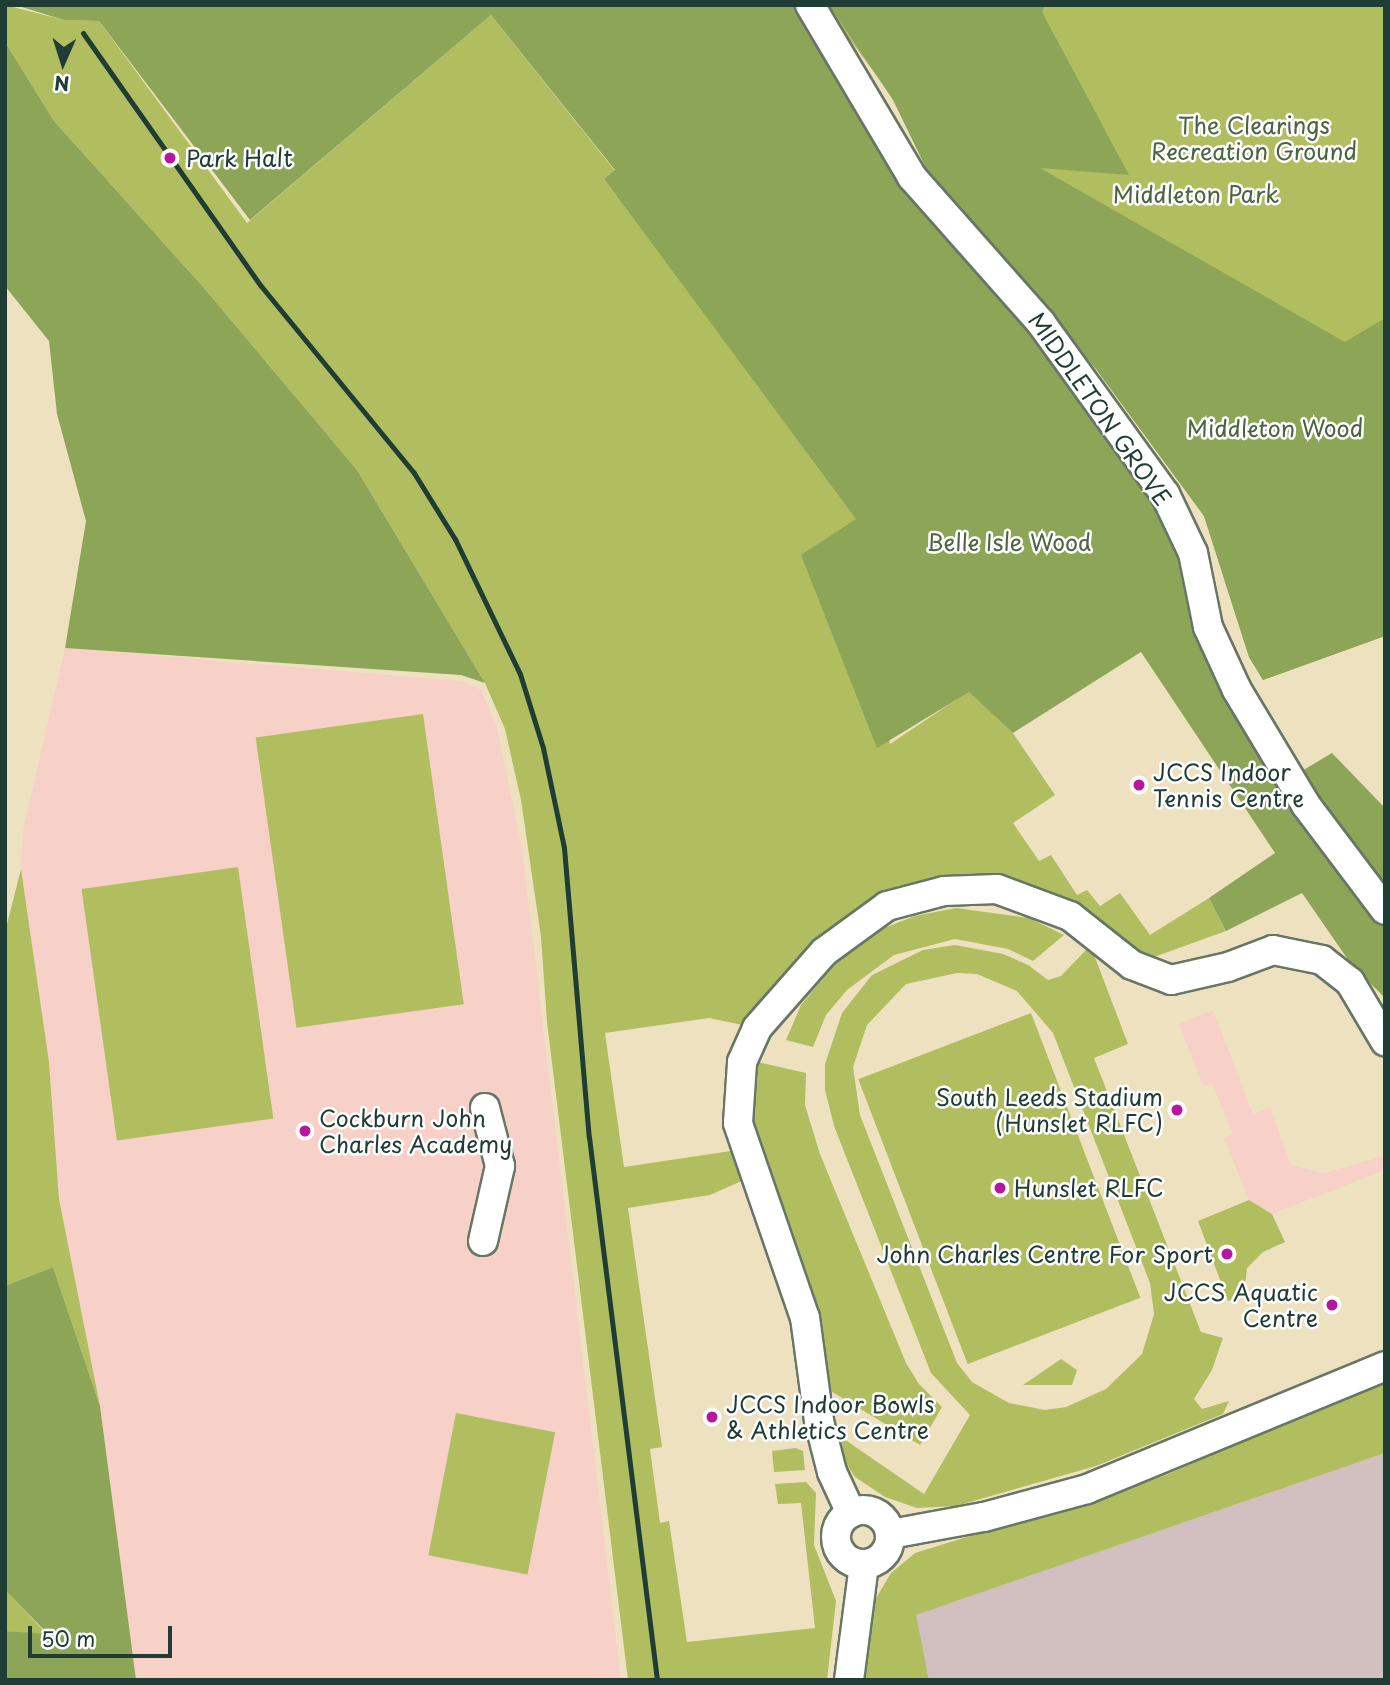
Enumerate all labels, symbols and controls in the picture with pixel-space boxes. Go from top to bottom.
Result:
north arrow [28,28,98,98]
text: N [54,70,70,98]
park label: The Clearings Recreation Ground [1151,111,1357,165]
place label: Park Halt [186,144,293,172]
marker: Park Halt [160,148,180,168]
park label: Middleton Park [1113,180,1279,208]
street label: MIDDLETON GROVE [1023,307,1177,511]
park label: Middleton Wood [1187,414,1363,442]
park label: Belle Isle Wood [926,528,1092,556]
place label: JCCS Indoor Tennis Centre [1153,758,1304,812]
marker: JCCS Indoor Tennis Centre [1131,777,1147,793]
place label: South Leeds Stadium (Hunslet RLFC) [933,1083,1163,1137]
marker: South Leeds Stadium (Hunslet RLFC) [1169,1102,1185,1118]
place label: Cockburn John Charles Academy [319,1104,514,1158]
marker: Cockburn John Charles Academy [297,1123,313,1139]
place label: Hunslet RLFC [1014,1174,1166,1202]
marker: Hunslet RLFC [992,1180,1008,1196]
place label: John Charles Centre For Sport [875,1240,1213,1268]
marker: John Charles Centre For Sport [1219,1246,1235,1262]
place label: JCCS Aquatic Centre [1164,1278,1318,1332]
marker: JCCS Aquatic Centre [1324,1297,1340,1313]
place label: JCCS Indoor Bowls & Athletics Centre [726,1390,936,1444]
marker: JCCS Indoor Bowls & Athletics Centre [704,1409,720,1425]
scale bar [32,1612,175,1656]
text: 50 m [41,1622,95,1654]

